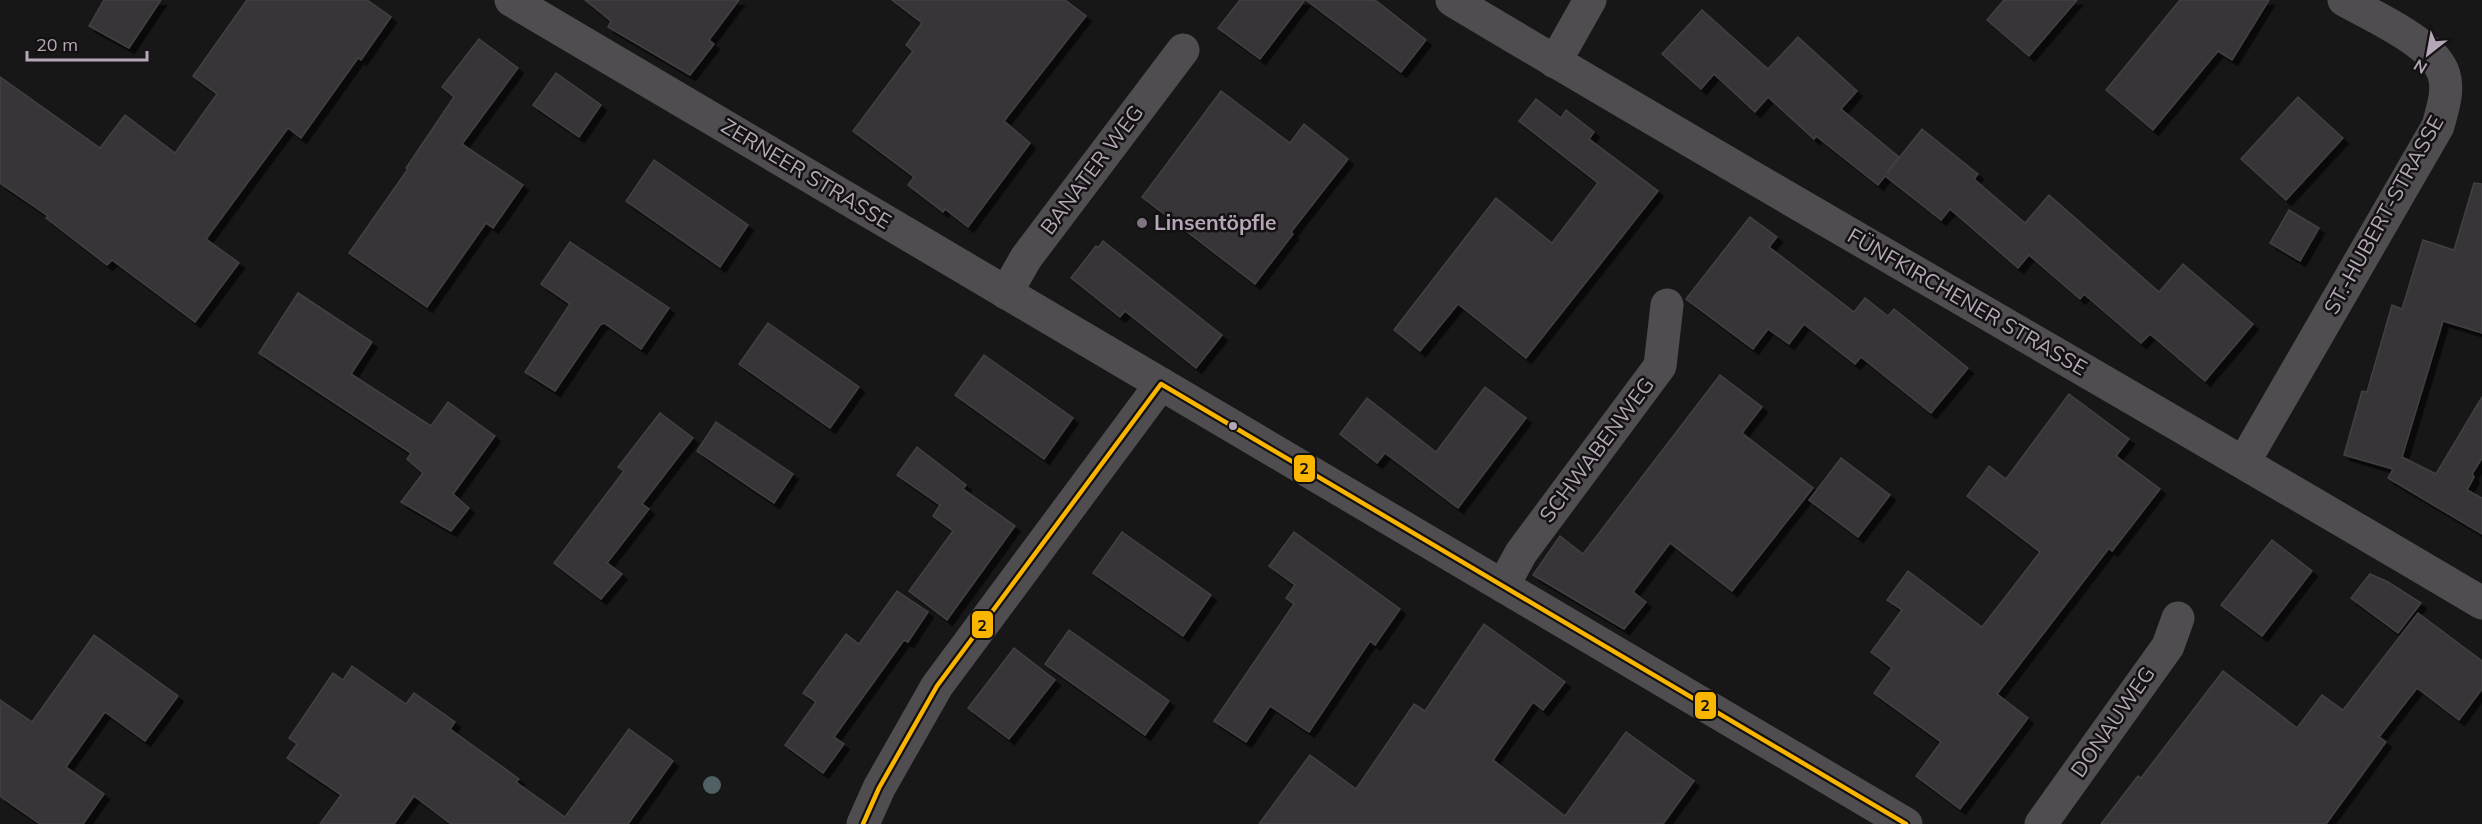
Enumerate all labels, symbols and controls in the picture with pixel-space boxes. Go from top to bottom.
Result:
scale bar [27,24,147,62]
north arrow [2398,24,2458,84]
text: 20 m [36,33,78,56]
text: N [2410,55,2431,79]
street label: BANATER WEG [1034,100,1148,239]
street label: ST.-HUBERT-STRASSE [2318,111,2449,318]
street label: ZERNEER STRASSE [717,112,896,234]
place label: Linsentöpfle [1154,209,1277,235]
marker: Linsentöpfle [1135,216,1149,230]
street label: FÜNFKIRCHENER STRASSE [1843,222,2092,380]
street label: SCHWABENWEG [1533,372,1659,527]
unlabelled marker [1227,420,1239,432]
line badge: 2 [1293,454,1316,483]
text: 2 [1299,458,1309,478]
line badge: 2 [971,610,994,639]
text: 2 [977,615,987,635]
street label: DONAUWEG [2064,661,2160,782]
line badge: 2 [1694,691,1717,720]
text: 2 [1700,695,1710,715]

